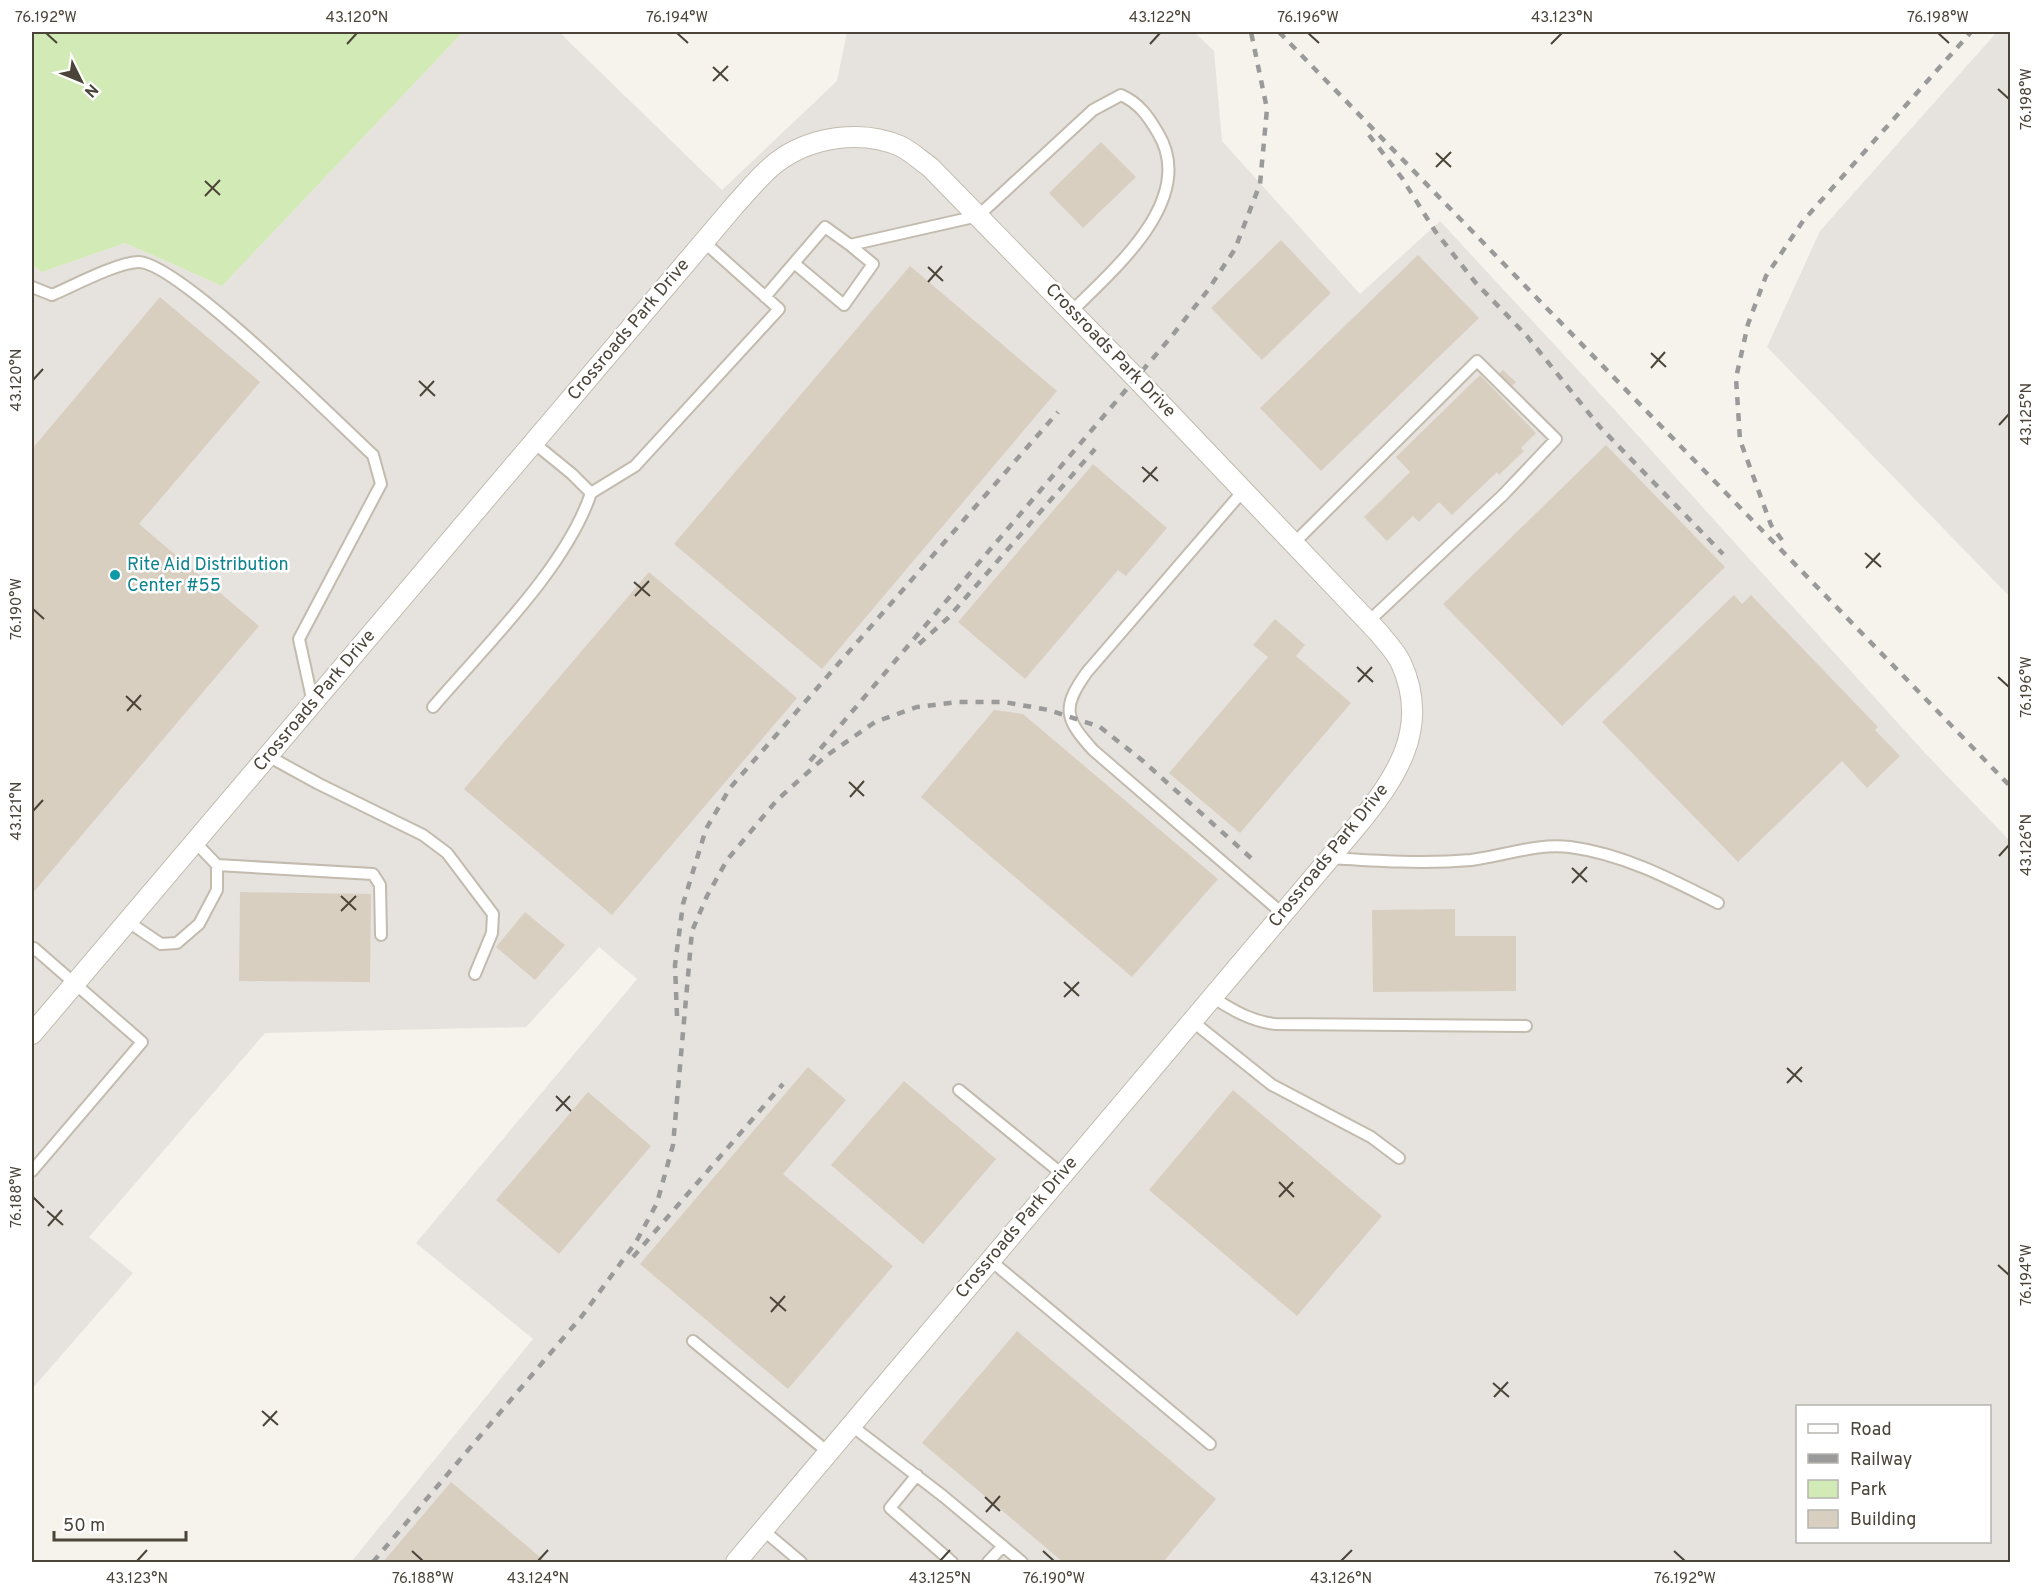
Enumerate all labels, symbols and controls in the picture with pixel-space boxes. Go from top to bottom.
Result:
text: 76.192°W [15,9,77,28]
text: 43.120°N [326,9,388,28]
text: 76.194°W [646,9,708,28]
text: 43.122°N [1129,9,1191,28]
text: 76.196°W [1277,9,1339,28]
text: 43.123°N [1531,9,1593,28]
text: 76.198°W [1907,9,1969,28]
north arrow [51,51,111,111]
text: 76.198°W [2018,68,2037,130]
text: N [79,79,102,101]
street label: Crossroads Park Drive [563,254,695,406]
street label: Crossroads Park Drive [1040,279,1180,423]
text: 43.120°N [8,349,27,411]
text: 43.125°N [2018,383,2037,445]
place label: Rite Aid Distribution Center #55 [127,554,289,598]
marker: Rite Aid Distribution Center #55 [108,568,122,582]
text: 76.190°W [8,578,27,640]
street label: Crossroads Park Drive [249,625,381,777]
text: 76.196°W [2018,656,2037,718]
street label: Crossroads Park Drive [1264,779,1394,933]
text: 43.121°N [8,782,27,840]
text: 43.126°N [2018,814,2037,876]
street label: Crossroads Park Drive [951,1152,1083,1304]
text: 76.188°W [8,1166,27,1228]
text: 76.194°W [2018,1244,2037,1306]
legend [1796,1405,1991,1543]
text: Road [1850,1419,1892,1442]
text: Railway [1850,1449,1912,1472]
text: Park [1850,1479,1887,1502]
scale bar [54,1504,186,1542]
text: Building [1850,1509,1916,1532]
text: 50 m [63,1515,105,1538]
text: 43.123°N [106,1570,168,1589]
text: 76.188°W [392,1570,454,1589]
text: 43.124°N [507,1570,569,1589]
text: 43.125°N [909,1570,971,1589]
text: 76.190°W [1023,1570,1085,1589]
text: 43.126°N [1310,1570,1372,1589]
text: 76.192°W [1654,1570,1716,1589]

